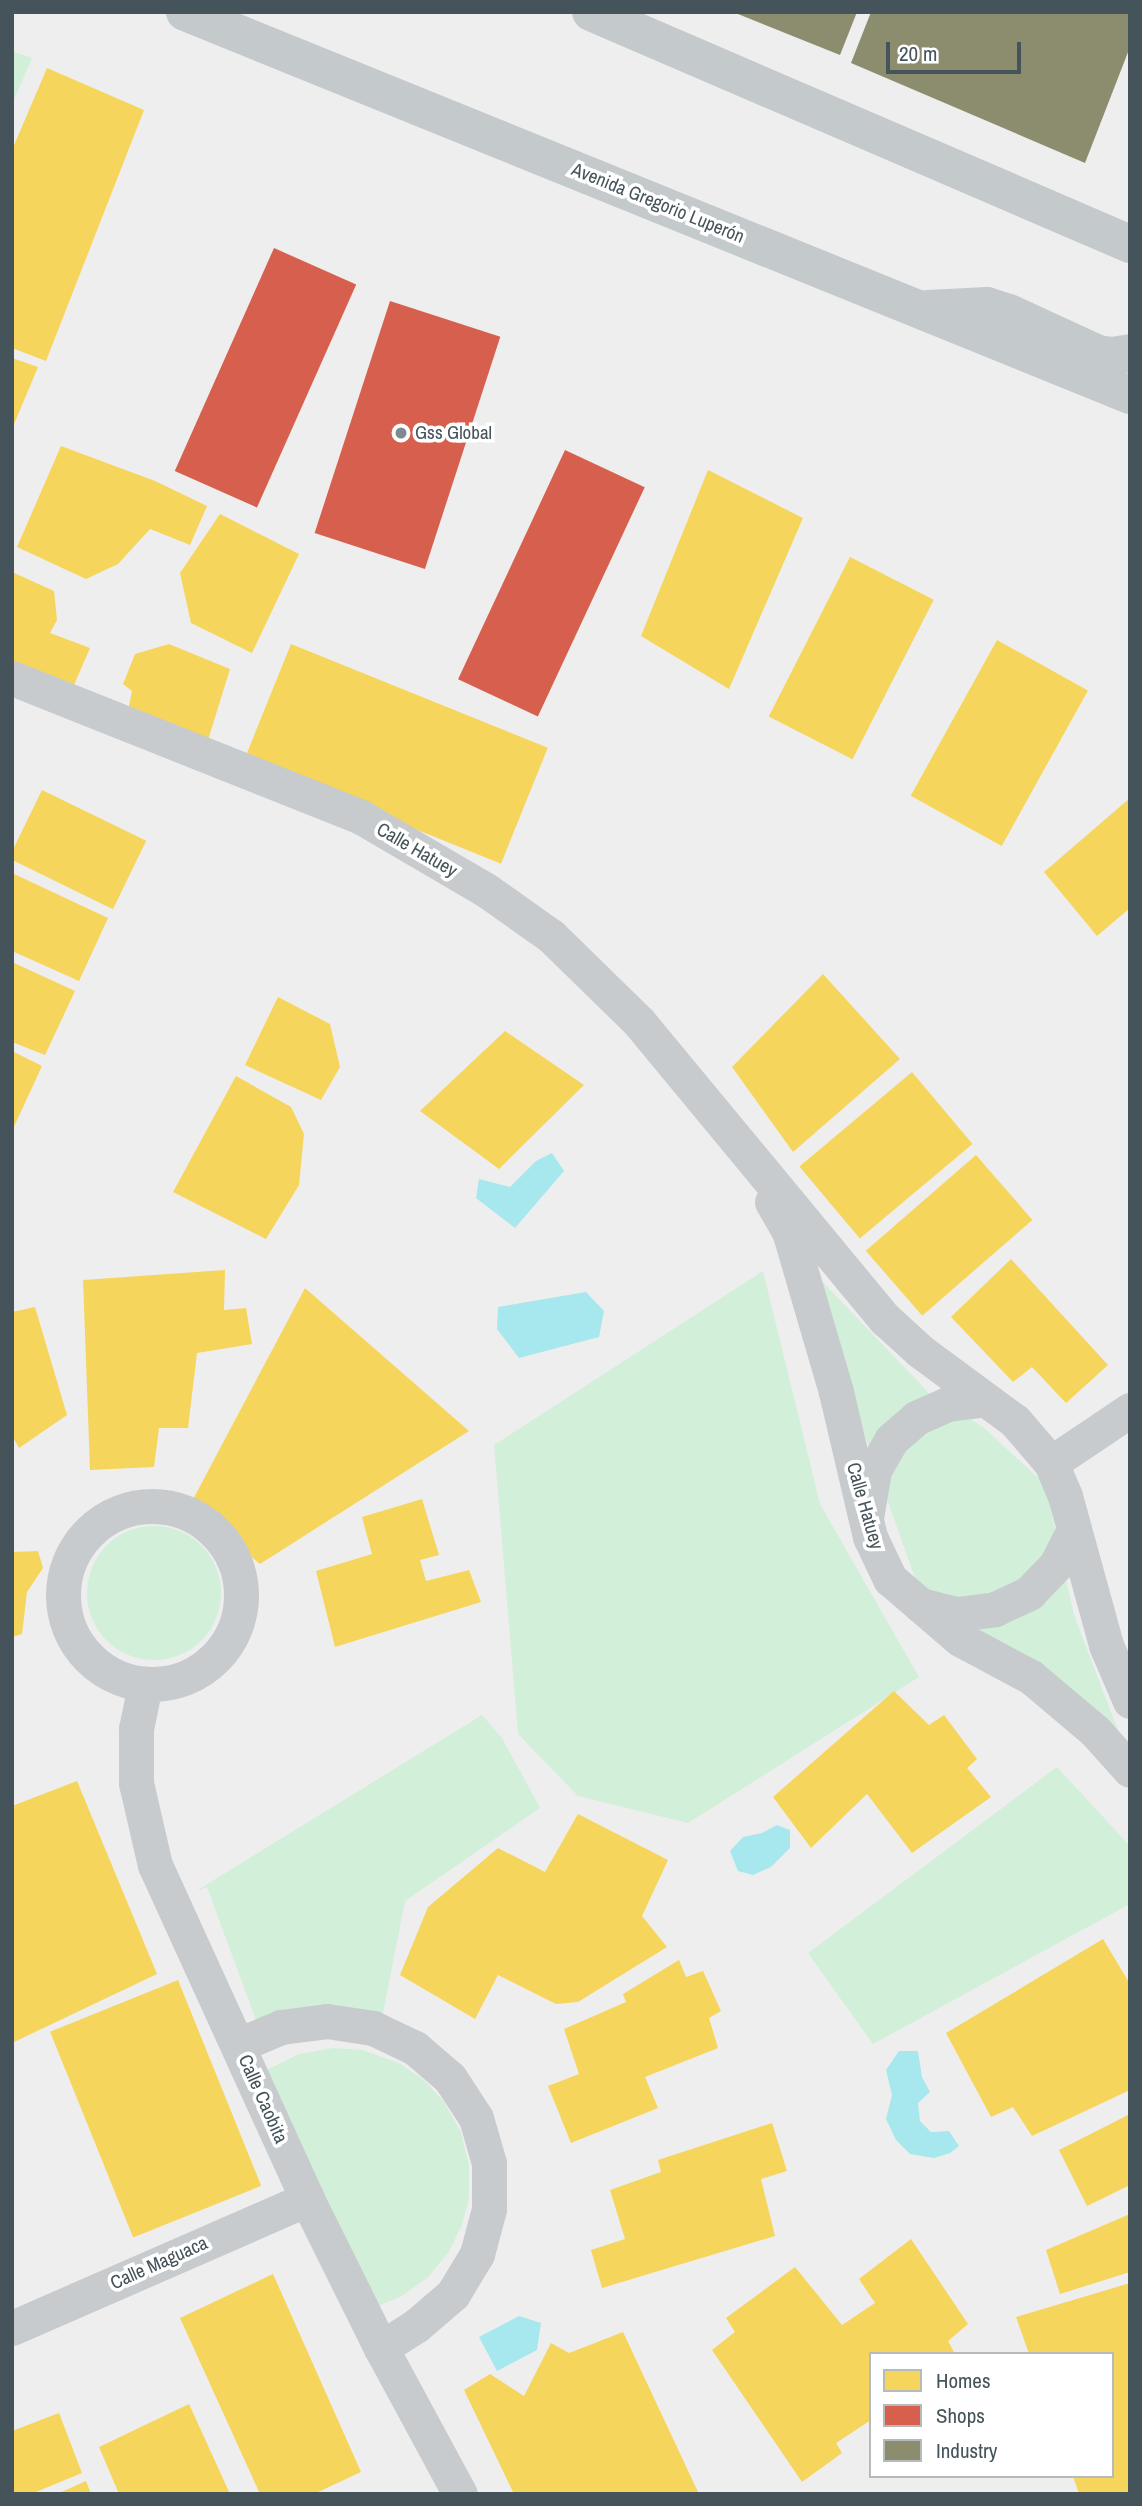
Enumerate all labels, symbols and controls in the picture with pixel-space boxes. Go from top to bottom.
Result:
scale bar [890,28,1025,72]
text: 20 m [899,39,937,68]
street label: Avenida Gregorio Luperón [568,158,748,248]
place label: Gss Global [415,422,492,444]
marker: Gss Global [393,425,409,441]
street label: Calle Hatuey [373,818,461,882]
street label: Calle Hatuey [842,1460,888,1552]
street label: Calle Caobita [233,2051,293,2147]
street label: Calle Maguaca [107,2231,211,2295]
legend [869,2352,1114,2478]
text: Homes [936,2366,991,2395]
text: Shops [936,2401,985,2430]
text: Industry [936,2436,997,2465]

